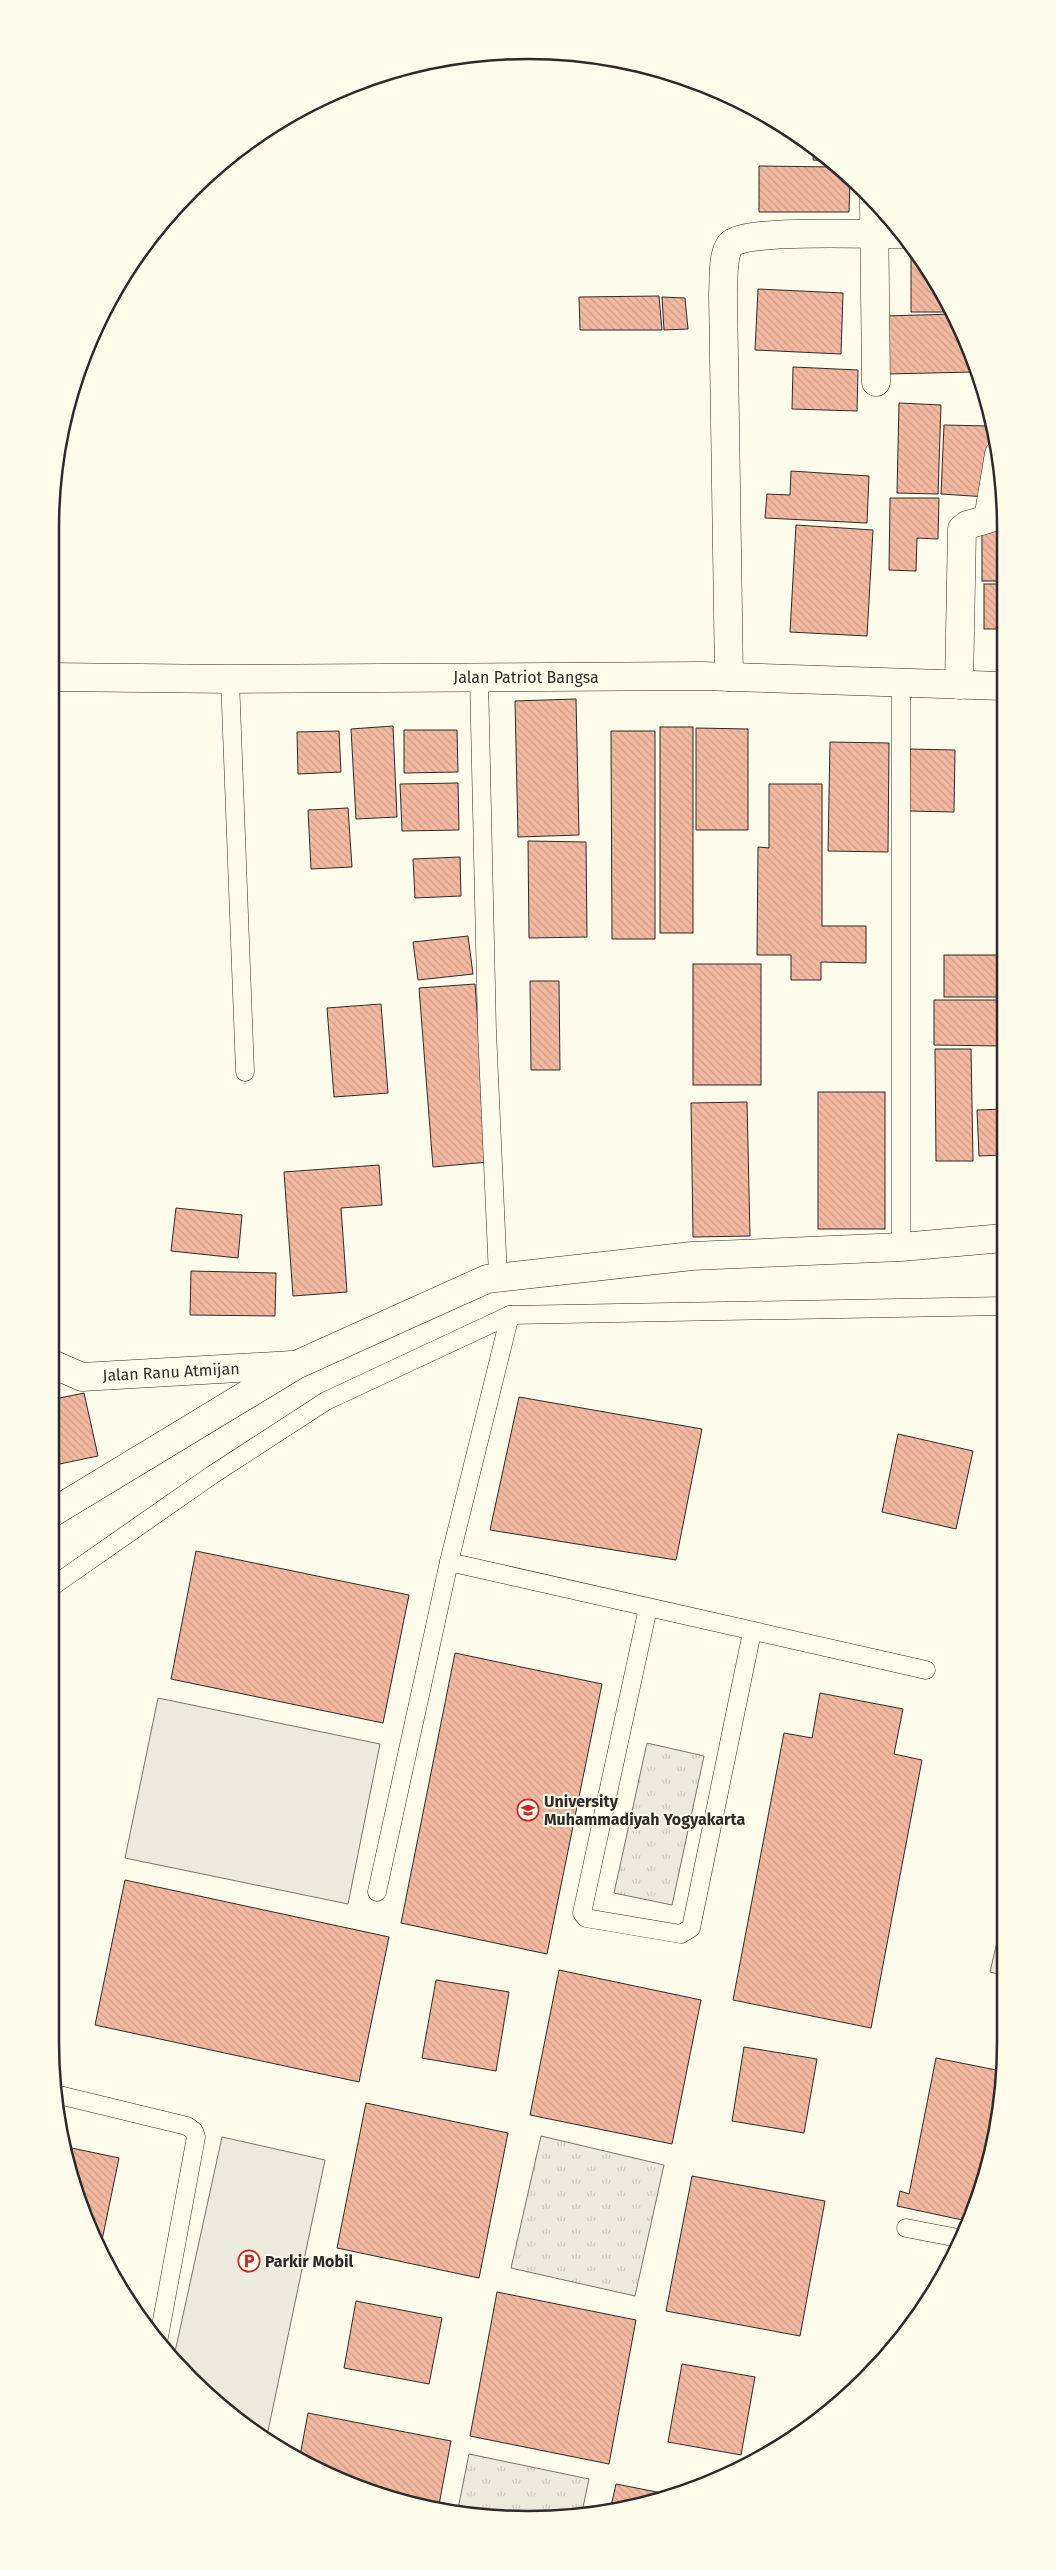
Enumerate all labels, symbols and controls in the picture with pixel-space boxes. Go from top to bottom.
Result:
street label: Jalan Patriot Bangsa [453,668,599,687]
street label: Jalan Ranu Atmijan [102,1359,240,1385]
place label: University Muhammadiyah Yogyakarta [544,1792,745,1829]
school or university icon: University Muhammadiyah Yogyakarta [516,1798,540,1822]
parking icon: Parkir Mobil [237,2249,261,2273]
place label: Parkir Mobil [265,2252,353,2271]

